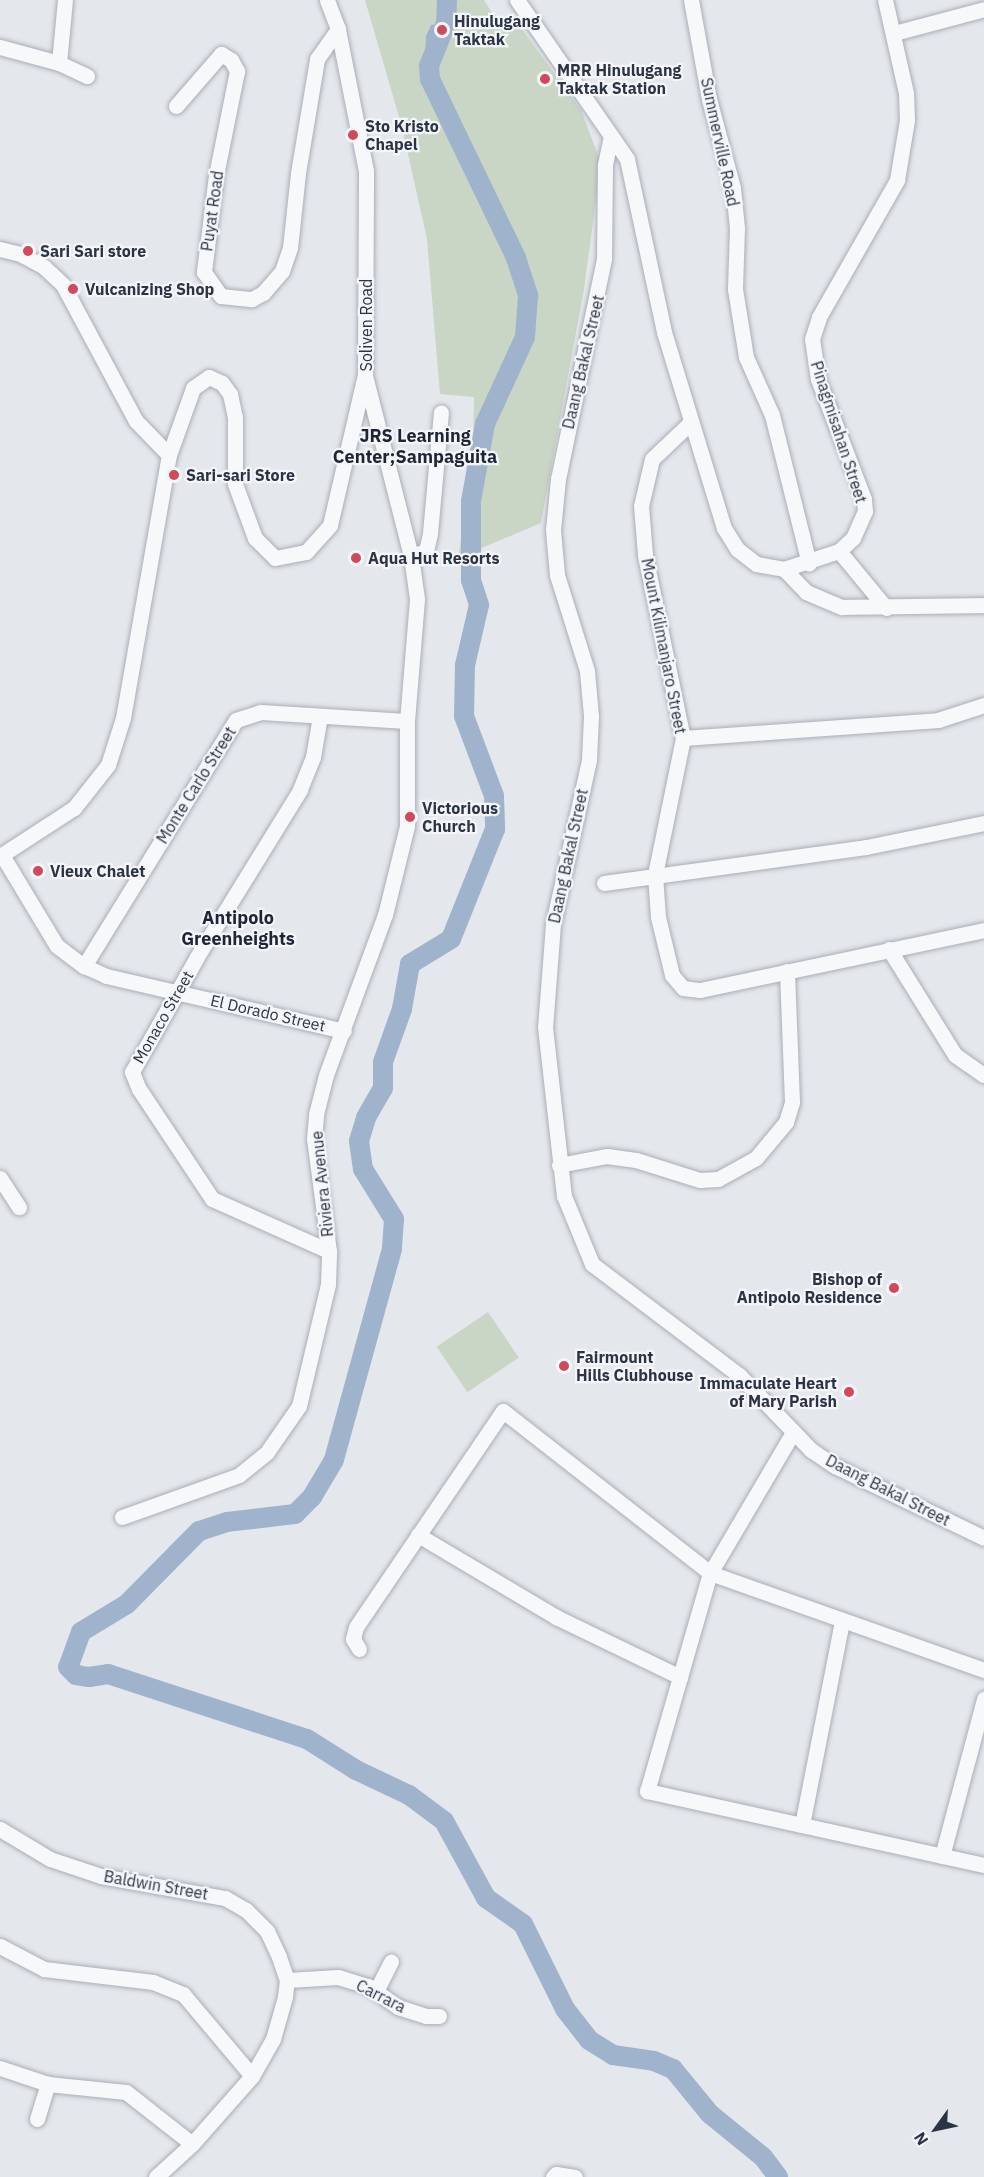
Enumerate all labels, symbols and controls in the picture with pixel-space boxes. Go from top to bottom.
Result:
place label: Hinulugang Taktak [454,11,540,49]
marker: Hinulugang Taktak [435,23,449,37]
place label: MRR Hinulugang Taktak Station [557,60,681,98]
marker: MRR Hinulugang Taktak Station [538,72,552,86]
street label: Summerville Road [697,76,743,208]
place label: Sto Kristo Chapel [365,116,439,154]
marker: Sto Kristo Chapel [346,128,360,142]
street label: Puyat Road [197,169,227,253]
place label: Sari Sari store [40,241,146,261]
marker: Sari Sari store [21,244,35,258]
place label: Vulcanizing Shop [85,279,214,299]
street label: Soliven Road [356,279,376,371]
marker: Vulcanizing Shop [66,282,80,296]
street label: Daang Bakal Street [558,293,608,431]
street label: Pinagmisahan Street [807,358,871,506]
district label: JRS Learning Center;Sampaguita [333,426,497,468]
place label: Sari-sari Store [186,465,295,485]
marker: Sari-sari Store [167,468,181,482]
place label: Aqua Hut Resorts [368,548,499,568]
marker: Aqua Hut Resorts [349,551,363,565]
street label: Mount Kilimanjaro Street [638,557,690,735]
street label: Monte Carlo Street [152,723,240,847]
street label: Daang Bakal Street [544,787,592,925]
place label: Victorious Church [422,798,498,836]
marker: Victorious Church [403,810,417,824]
place label: Vieux Chalet [50,861,145,881]
marker: Vieux Chalet [31,864,45,878]
district label: Antipolo Greenheights [181,908,295,950]
street label: Monaco Street [129,967,197,1067]
street label: El Dorado Street [209,990,327,1036]
street label: Riviera Avenue [307,1130,337,1238]
place label: Bishop of Antipolo Residence [737,1269,882,1307]
marker: Bishop of Antipolo Residence [887,1281,901,1295]
place label: Fairmount Hills Clubhouse [576,1347,693,1385]
marker: Fairmount Hills Clubhouse [557,1359,571,1373]
place label: Immaculate Heart of Mary Parish [700,1373,837,1411]
marker: Immaculate Heart of Mary Parish [842,1385,856,1399]
street label: Daang Bakal Street [823,1450,953,1530]
street label: Baldwin Street [102,1866,210,1904]
street label: Carrara [353,1975,409,2017]
north arrow [906,2099,966,2159]
text: N [909,2128,932,2149]

